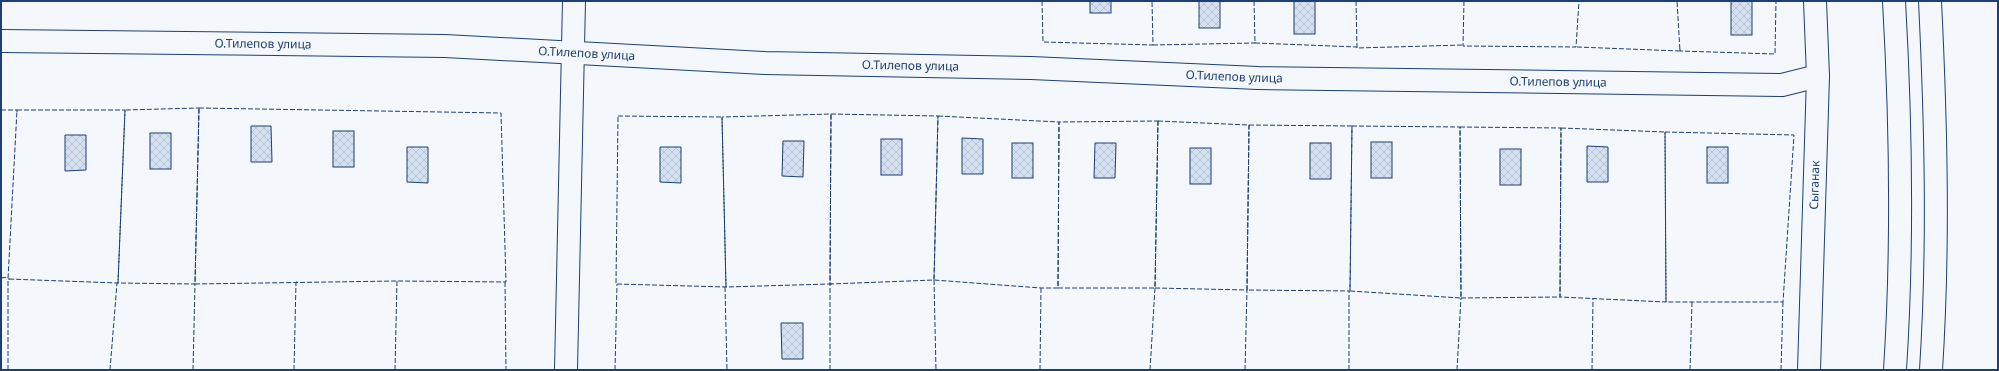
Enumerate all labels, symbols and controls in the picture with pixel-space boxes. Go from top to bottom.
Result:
street label: О.Тилепов улица [214,34,312,52]
street label: О.Тилепов улица [538,42,636,64]
street label: О.Тилепов улица [862,56,959,75]
street label: О.Тилепов улица [1185,66,1283,86]
street label: О.Тилепов улица [1510,72,1607,91]
street label: Сыганак [1805,160,1823,210]

